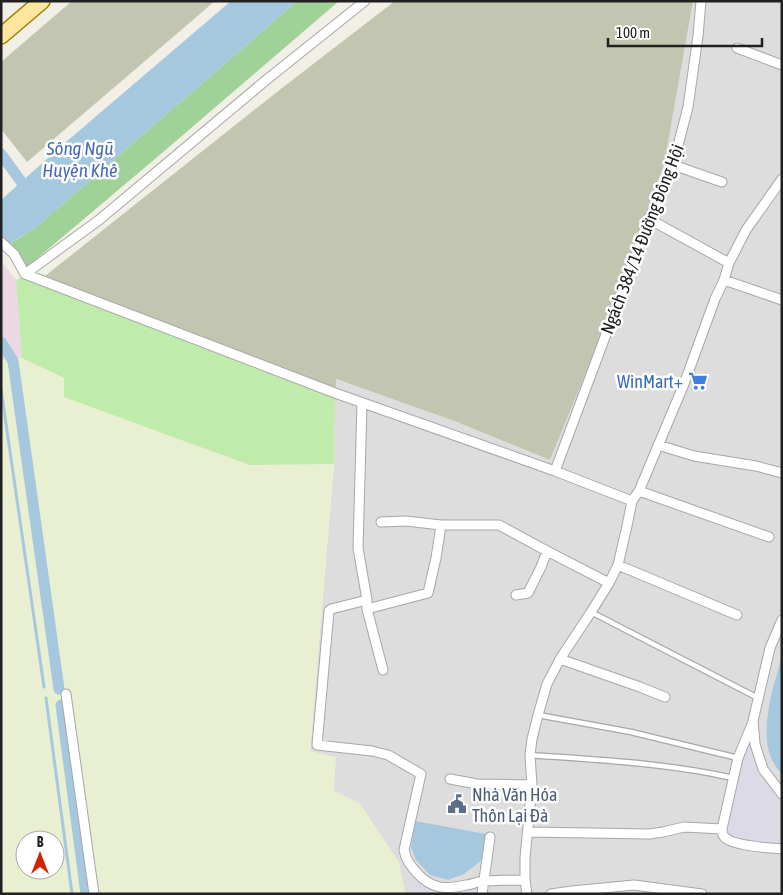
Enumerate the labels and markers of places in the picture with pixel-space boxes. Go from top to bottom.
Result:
supermarket icon: WinMart+ [687,370,709,392]
place label: WinMart+ [617,371,683,392]
place label: Nhà Văn Hóa Thôn Lại Đà [472,784,557,826]
public building icon: Nhà Văn Hóa Thôn Lại Đà [446,793,468,815]

